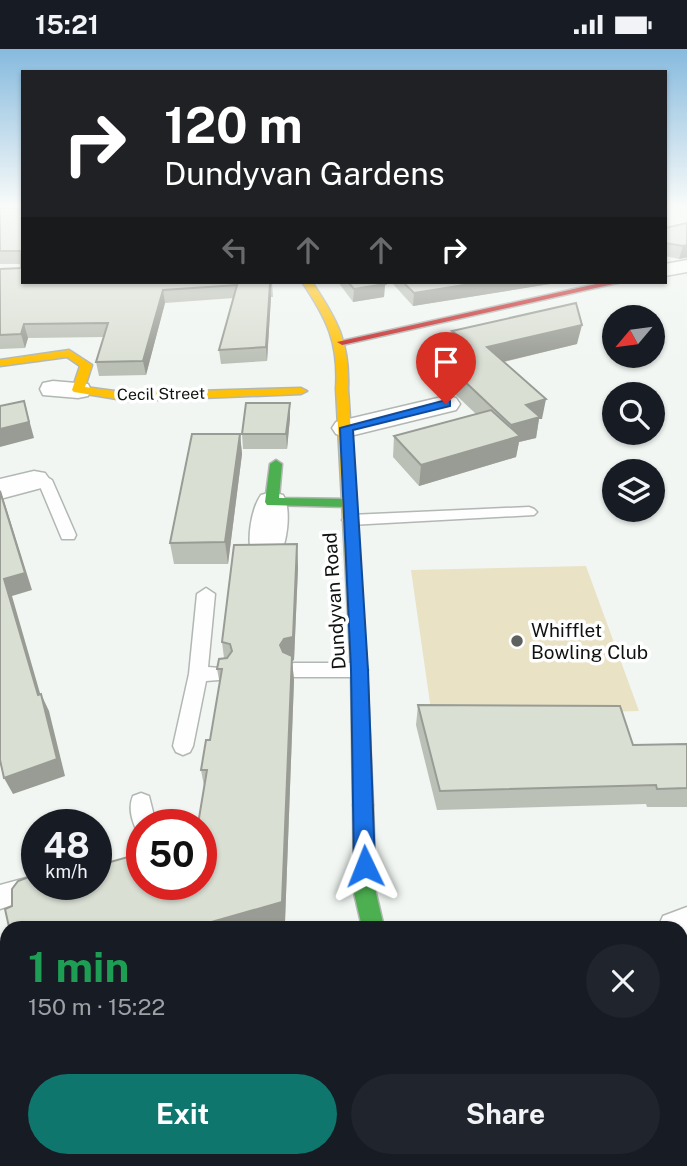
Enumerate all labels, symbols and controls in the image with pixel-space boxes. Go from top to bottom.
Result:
text: 15:21 [35,9,99,40]
text: 120 m [164,96,303,154]
icon: right [49,98,140,189]
text: Dundyvan Gardens [164,155,445,192]
icon: left [216,231,254,269]
icon: ahead [289,231,327,269]
icon: ahead [362,231,400,269]
icon: right [435,231,473,269]
north arrow [602,305,665,367]
map controls [602,305,665,522]
pin [416,332,476,404]
icon: arrive [427,343,465,381]
button: search [602,382,665,445]
street label: Cecil Street [117,384,205,404]
button: layers [602,459,665,522]
street label: Dundyvan Road [318,532,350,670]
place label: Whifflet Bowling Club [531,619,648,663]
marker: Whifflet Bowling Club [509,633,525,649]
speed limit sign: 50 [126,809,217,900]
text: 48 [43,825,90,866]
position arrow [328,829,402,903]
text: km/h [45,861,88,882]
text: 1 min [28,942,129,991]
button: close [586,944,660,1018]
text: 150 m · 15:22 [28,993,165,1020]
button: Exit [28,1074,337,1154]
button: Share [351,1074,660,1154]

